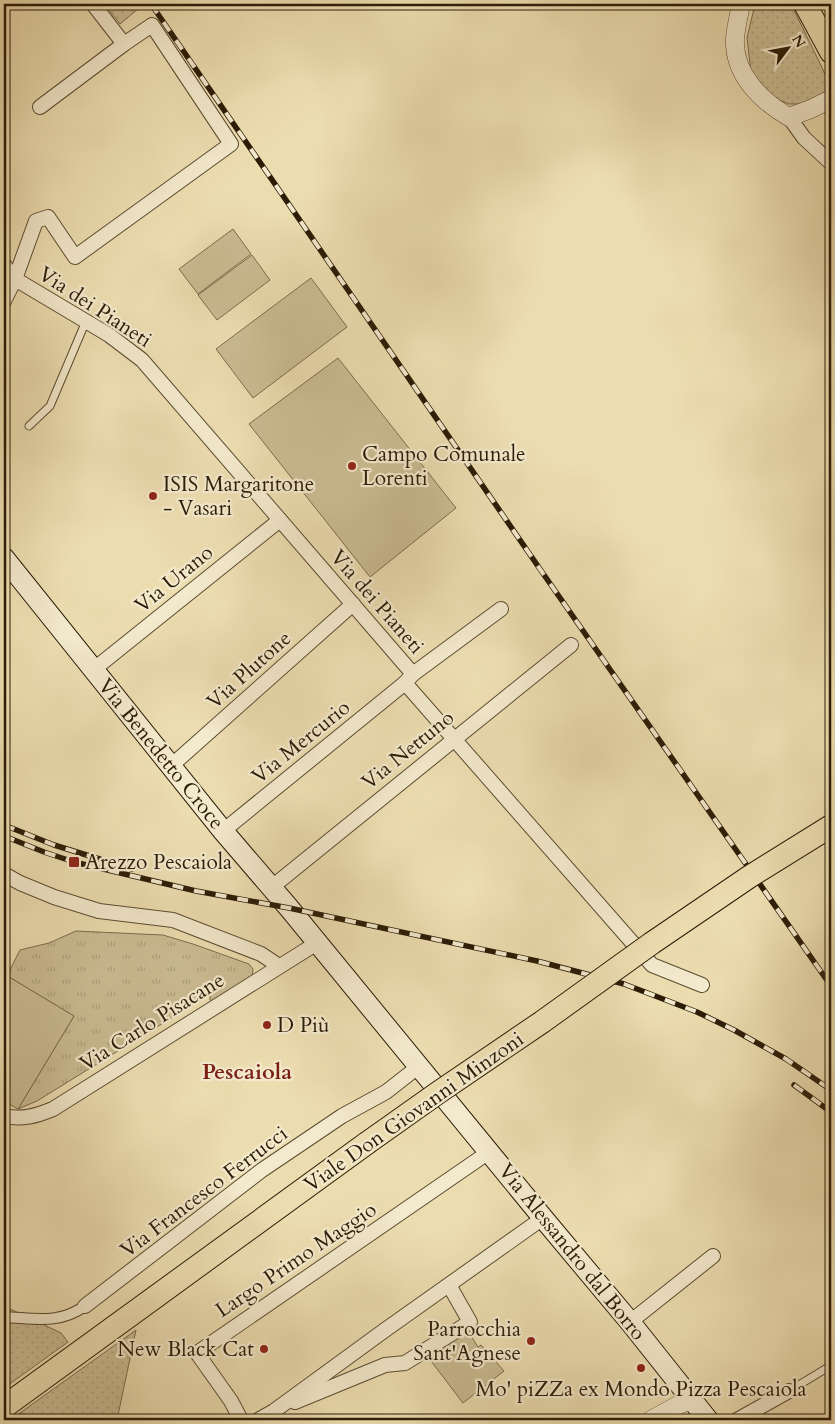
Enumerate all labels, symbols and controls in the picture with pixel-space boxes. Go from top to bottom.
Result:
north arrow [762,22,812,72]
text: N [787,31,810,52]
street label: Via dei Pianeti [33,260,157,355]
place label: Campo Comunale Lorenti [362,440,526,493]
marker: Campo Comunale Lorenti [346,460,358,472]
place label: ISIS Margaritone - Vasari [163,470,314,523]
marker: ISIS Margaritone - Vasari [147,490,159,502]
street label: Via Urano [129,538,219,620]
street label: Via dei Pianeti [324,544,431,661]
street label: Via Plutone [200,624,298,716]
street label: Via Benedetto Croce [91,672,231,836]
street label: Via Mercurio [246,693,356,791]
street label: Via Nettuno [356,704,460,796]
place label: Arezzo Pescaiola [85,848,232,877]
marker: Arezzo Pescaiola [67,855,81,869]
street label: Via Carlo Pisacane [74,966,230,1078]
place label: D Più [277,1011,330,1040]
marker: D Più [261,1019,273,1031]
street label: Viale Don Giovanni Minzoni [298,1025,530,1199]
district label: Pescaiola [202,1057,292,1087]
street label: Via Francesco Ferrucci [114,1119,294,1265]
street label: Via Alessandro dal Borro [491,1157,653,1347]
street label: Largo Primo Maggio [210,1195,382,1325]
place label: Parrocchia Sant'Agnese [413,1315,521,1368]
place label: New Black Cat [117,1335,254,1364]
marker: Parrocchia Sant'Agnese [525,1335,537,1347]
marker: New Black Cat [258,1343,270,1355]
marker: Mo' piZZa ex Mondo Pizza Pescaiola [635,1362,647,1374]
place label: Mo' piZZa ex Mondo Pizza Pescaiola [475,1375,807,1404]

